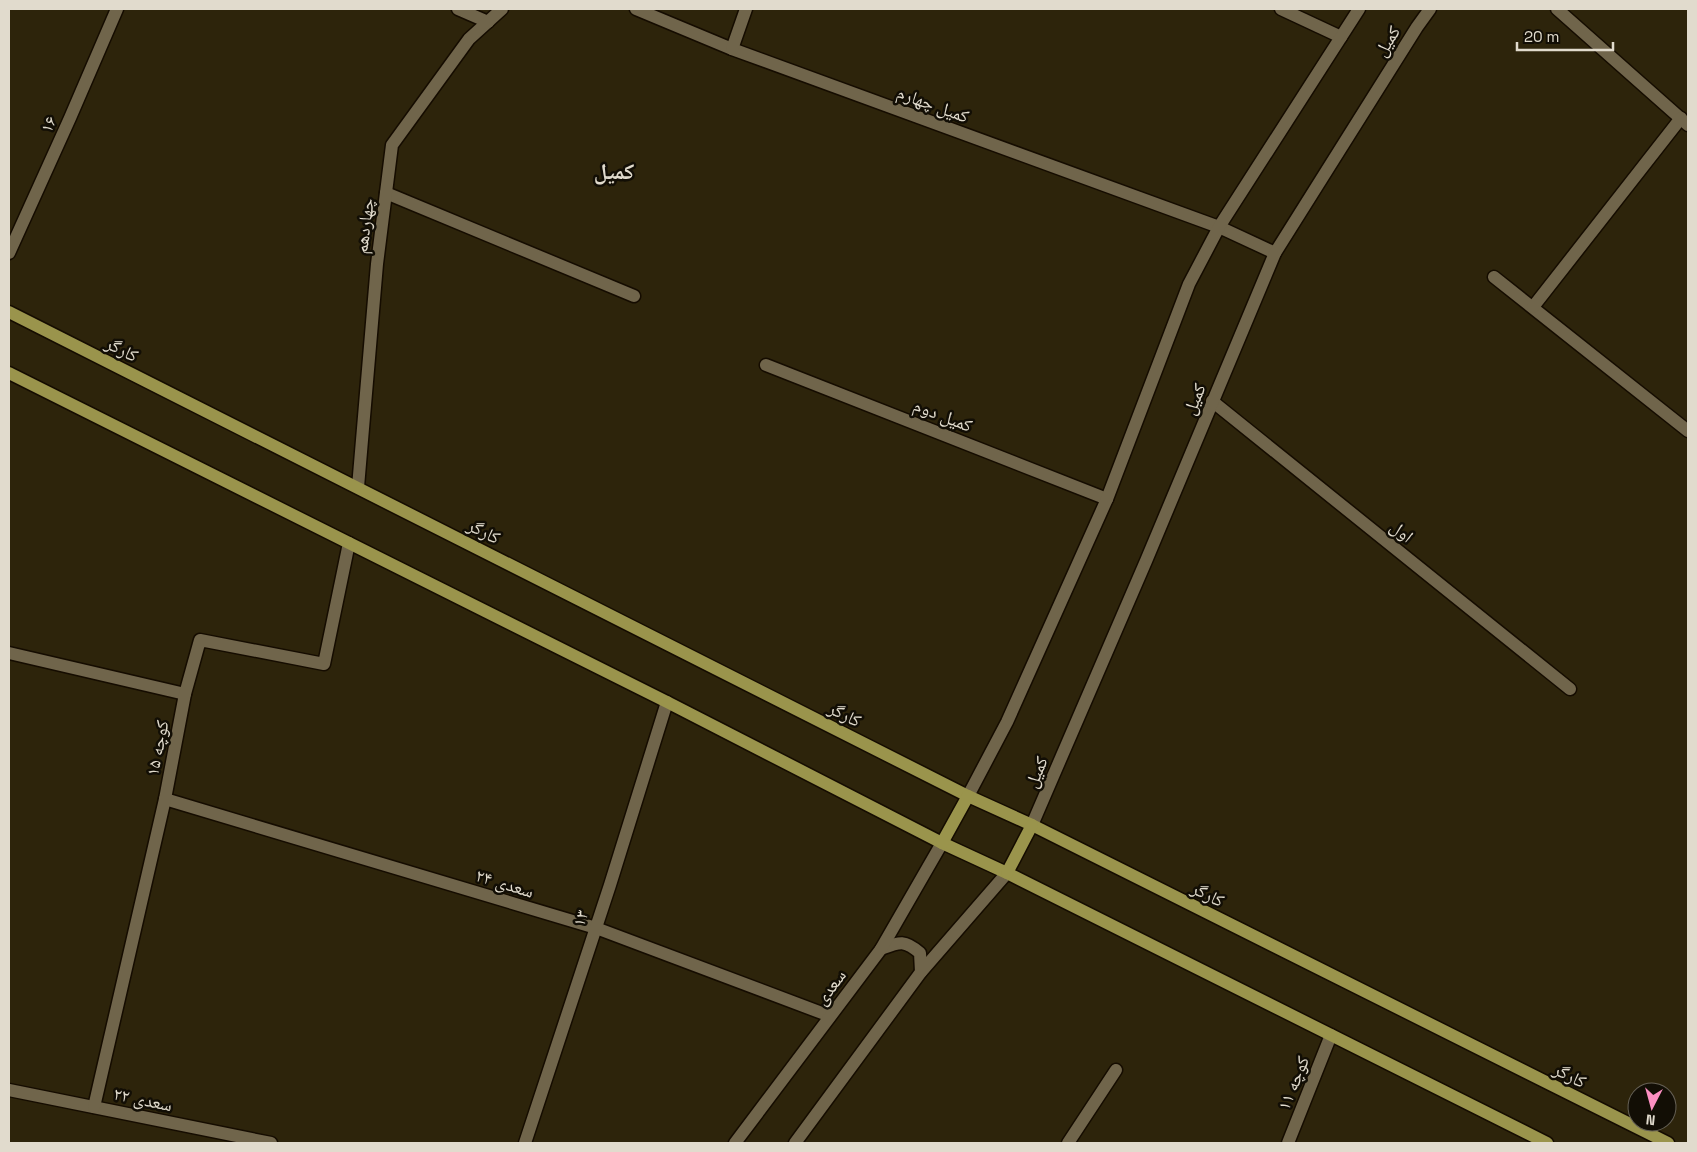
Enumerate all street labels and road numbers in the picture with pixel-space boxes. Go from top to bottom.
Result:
street label: کمیل [1369,21,1406,61]
street label: کمیل چهارم [893,80,973,129]
street label: ۱۶ [34,112,62,136]
street label: چهاردهم [349,197,380,255]
street label: کارگر [101,331,143,367]
street label: کمیل [1177,379,1211,418]
street label: کمیل دوم [910,393,976,438]
street label: کارگر [463,513,505,549]
street label: اول [1386,515,1418,547]
street label: کارگر [824,696,866,732]
street label: کوچه ۱۵ [140,718,174,778]
street label: کمیل [1019,752,1053,791]
street label: سعدی ۲۴ [473,863,537,903]
street label: کارگر [1187,876,1229,912]
street label: ۱۳ [567,907,593,929]
street label: سعدی [809,965,851,1009]
street label: کوچه ۱۱ [1272,1052,1314,1113]
street label: کارگر [1549,1057,1591,1093]
street label: سعدی ۲۲ [111,1082,175,1116]

